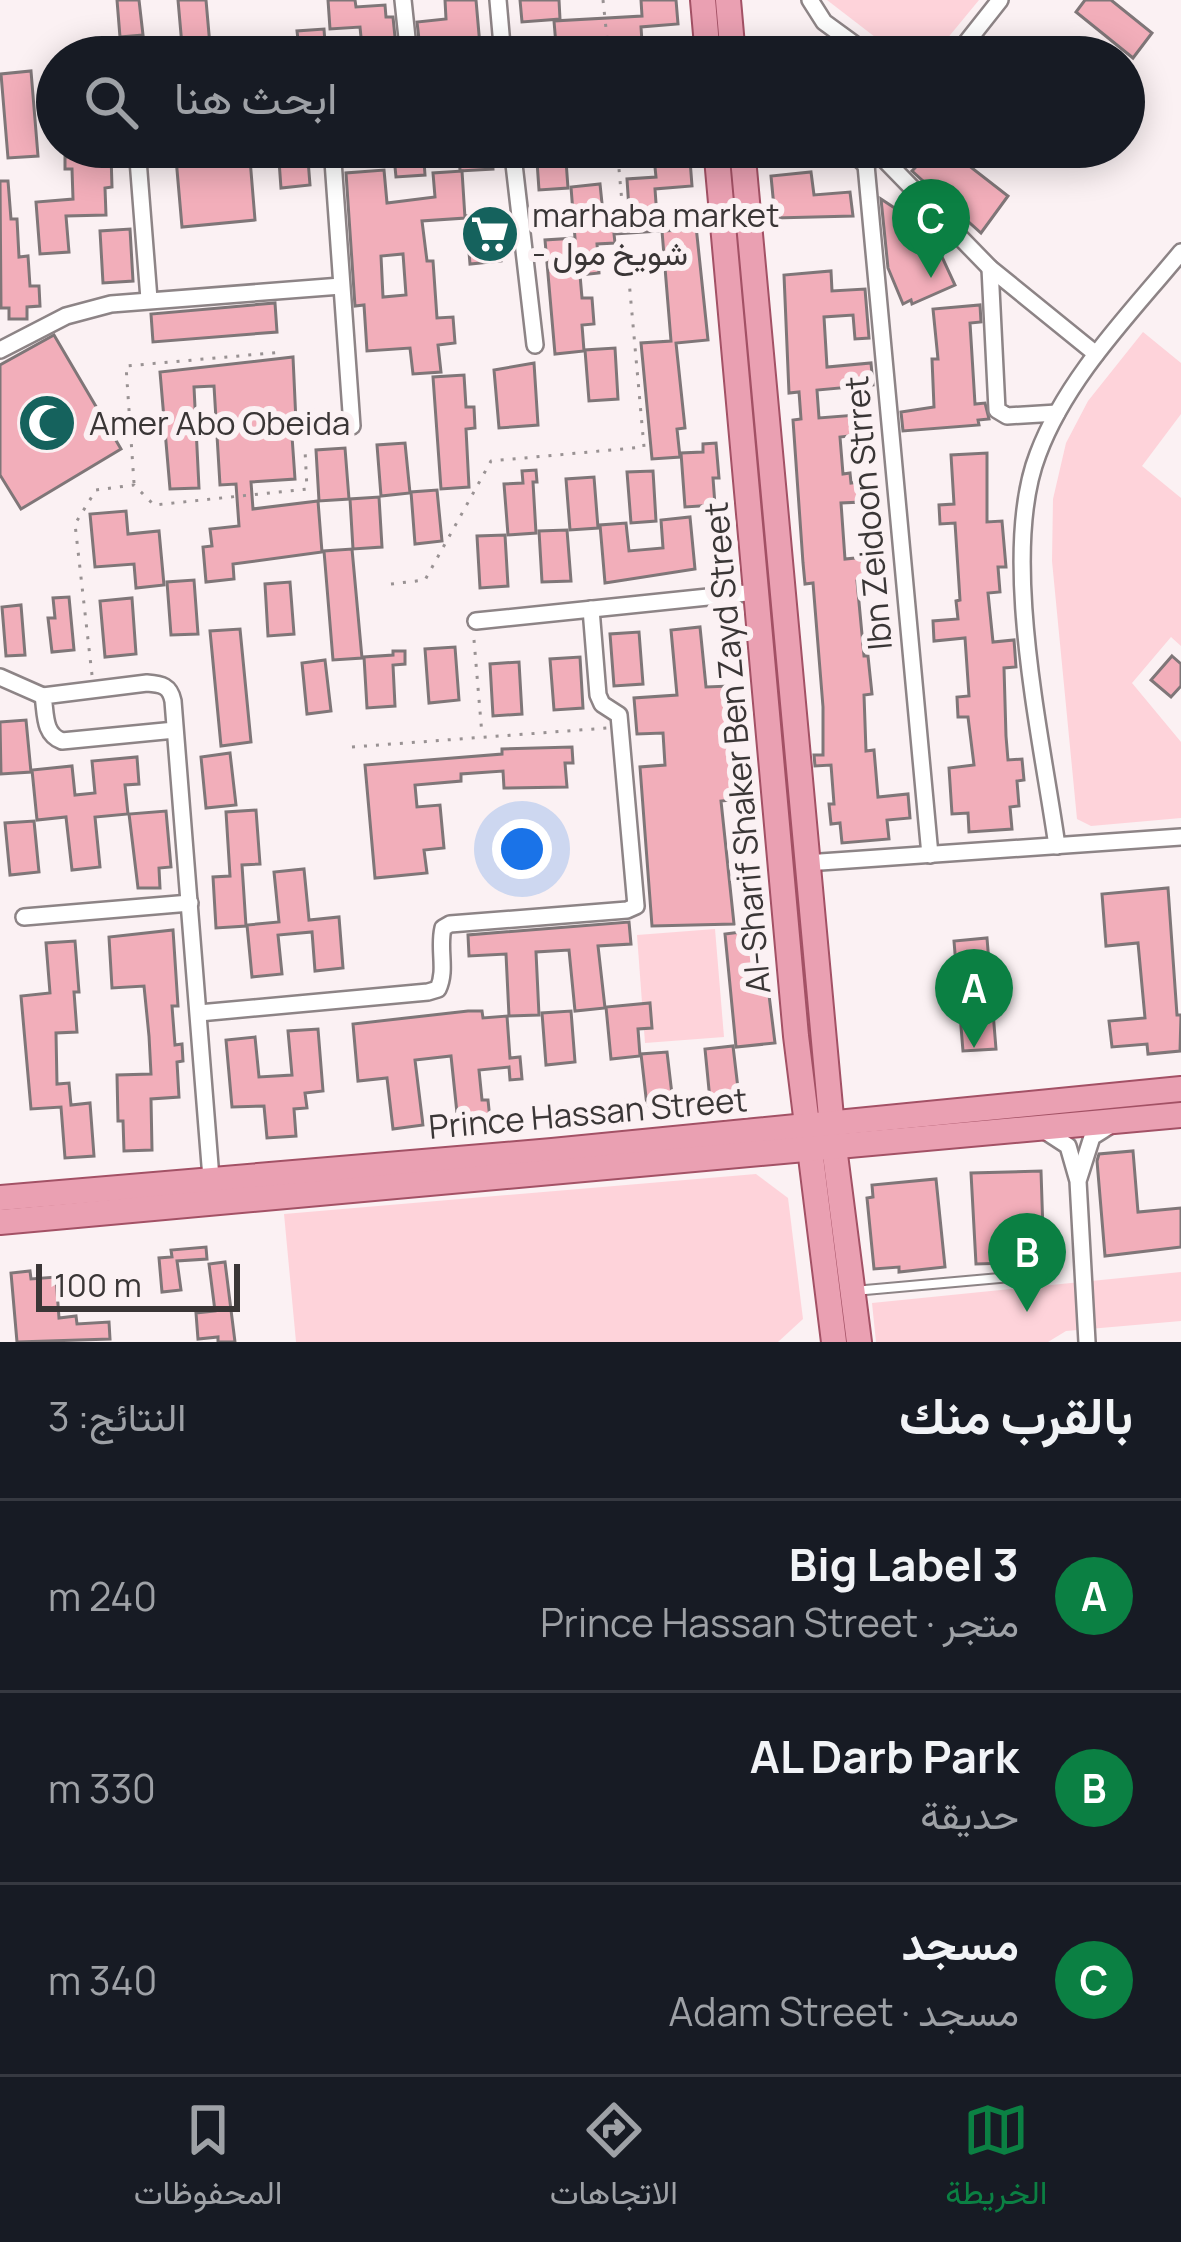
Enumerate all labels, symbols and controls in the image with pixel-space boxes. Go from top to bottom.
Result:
search box [36,36,1145,168]
text: ابحث هنا [174,66,337,128]
icon: search [78,69,144,135]
pin: C [892,179,970,278]
place label: marhaba market - شويخ مول [532,192,779,276]
supermarket icon: marhaba market - شويخ مول [459,203,521,265]
street label: Ibn Zeidoon Strret [833,374,902,652]
mosque icon: Amer Abo Obeida [16,392,78,454]
place label: Amer Abo Obeida [89,400,350,445]
street label: Al-Sharif Shaker Ben Zayd Street [693,500,780,996]
your location [492,819,552,879]
pin: A [935,949,1013,1048]
street label: Prince Hassan Street [427,1076,749,1149]
pin: B [988,1213,1066,1312]
scale bar [36,1258,240,1311]
text: 100 m [54,1262,142,1307]
text: بالقرب منك [899,1380,1133,1449]
text: النتائج: 3 [48,1389,186,1443]
text: Big Label 3 [789,1533,1019,1595]
text: 240 m [48,1569,157,1623]
text: A [1081,1569,1107,1623]
text: متجر · Prince Hassan Street [540,1595,1019,1649]
text: AL Darb Park [750,1725,1019,1787]
text: 330 m [48,1761,156,1815]
text: B [1082,1761,1106,1815]
text: حديقة [920,1787,1019,1841]
text: مسجد [902,1912,1019,1974]
text: 340 m [48,1953,157,2007]
text: C [1080,1953,1108,2007]
text: مسجد · Adam Street [669,1984,1019,2038]
tab: المحفوظات [134,2097,282,2222]
tab: الاتجاهات [550,2097,678,2222]
tab: الخريطة [945,2097,1047,2222]

